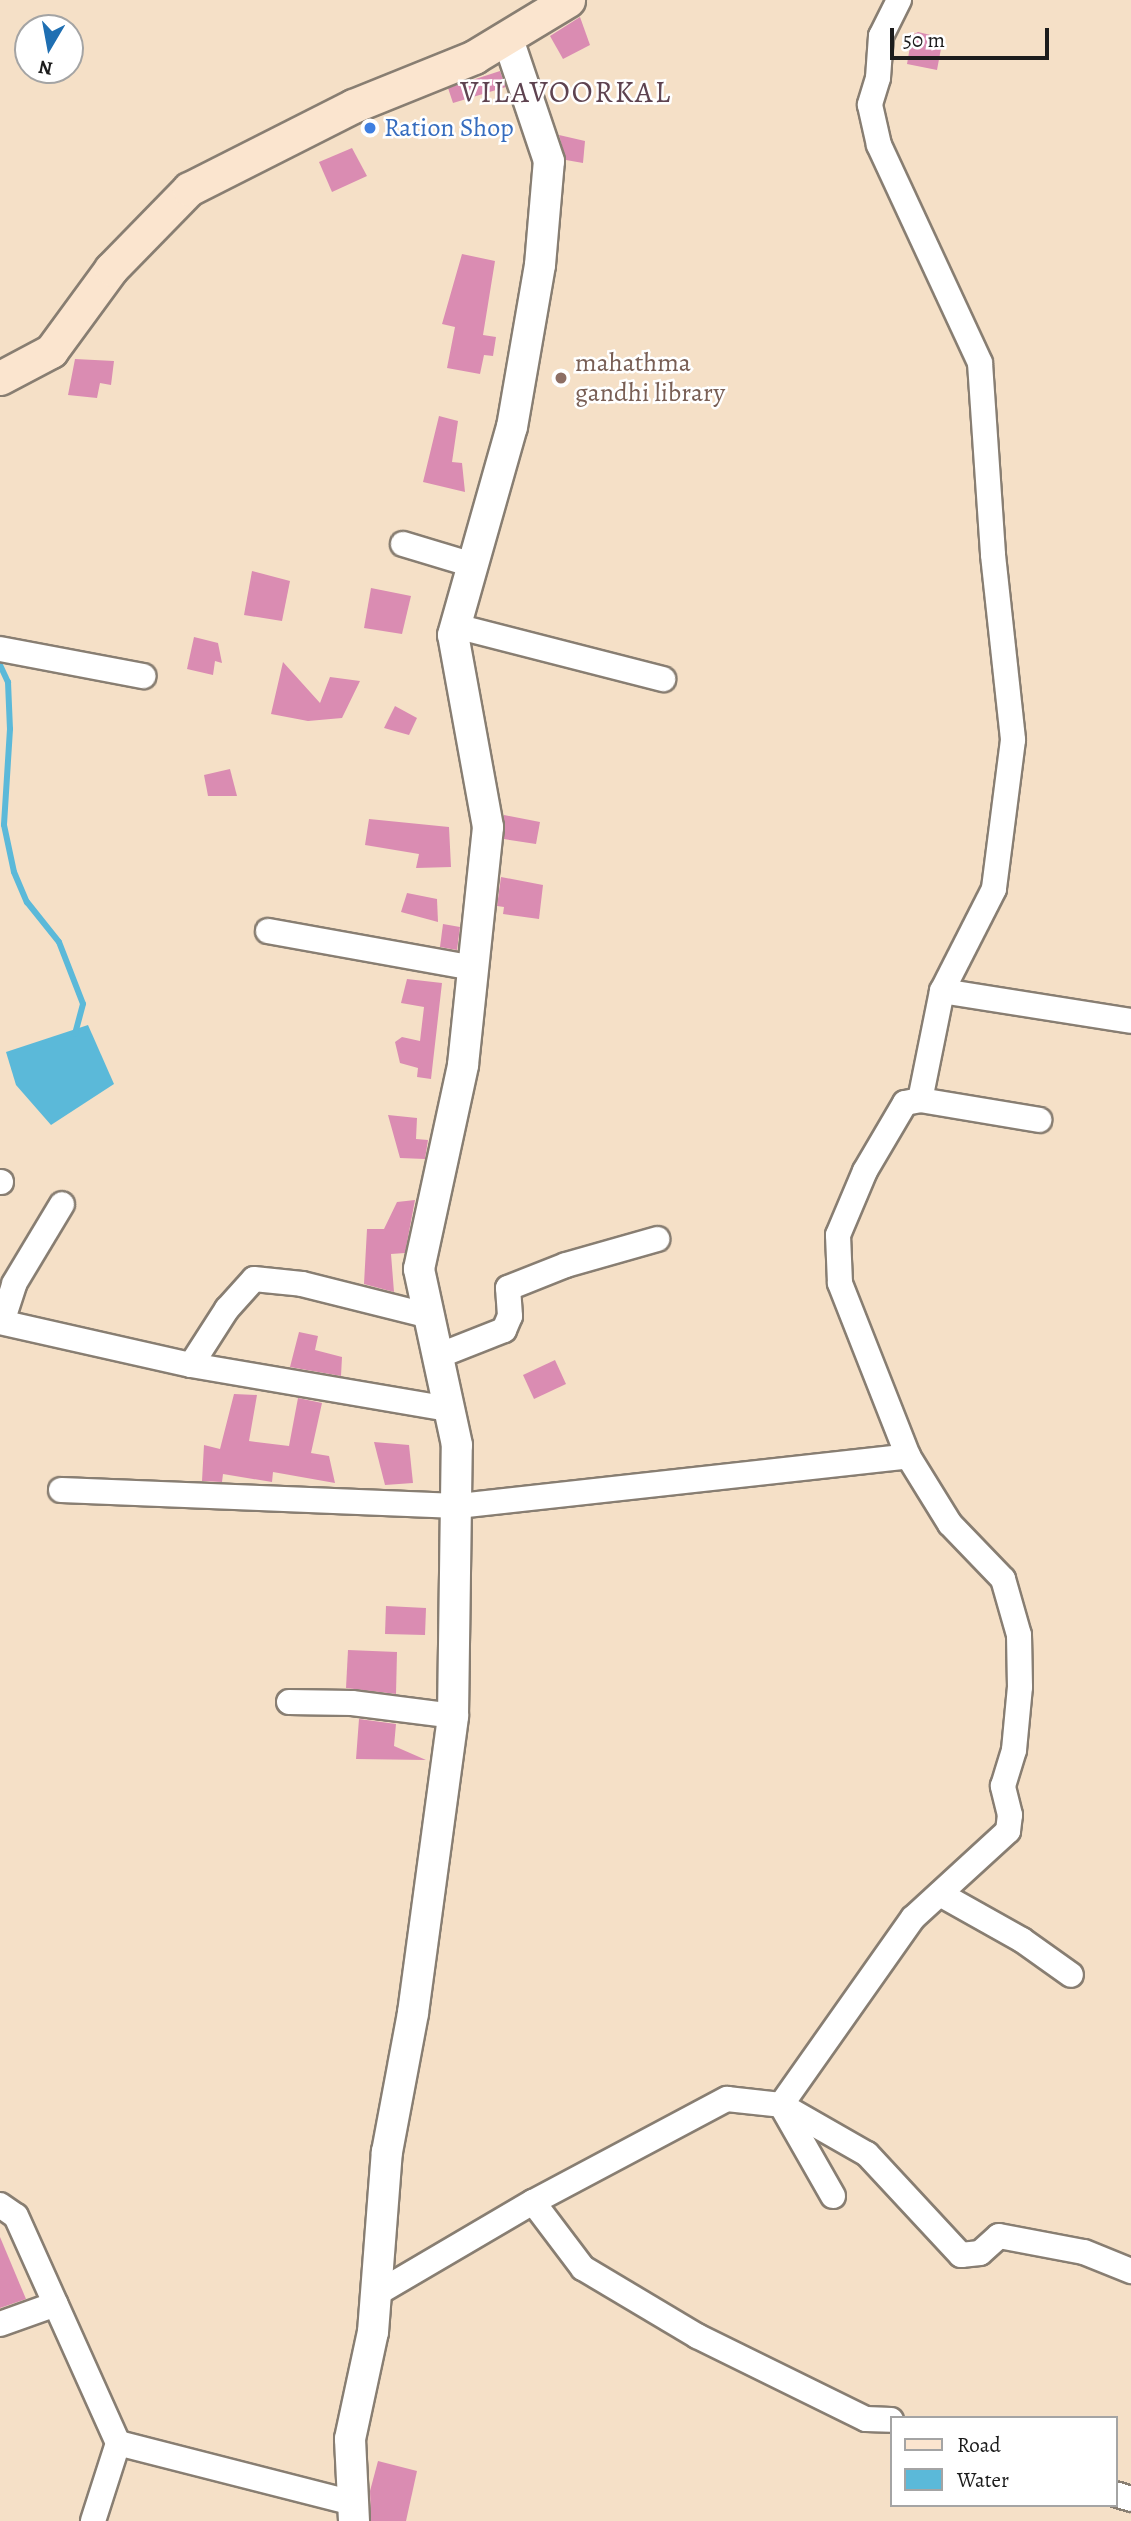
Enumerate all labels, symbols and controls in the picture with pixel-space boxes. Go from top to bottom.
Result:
north arrow [14,14,84,84]
scale bar [893,14,1052,58]
text: 50 m [903,26,945,54]
text: N [37,54,55,82]
district label: VILAVOORKAL [462,74,670,110]
place label: Ration Shop [384,112,514,144]
marker: Ration Shop [362,120,378,136]
place label: mahathma gandhi library [575,347,725,408]
marker: mahathma gandhi library [553,370,569,386]
legend [890,2416,1117,2507]
text: Road [957,2431,1001,2459]
text: Water [957,2466,1009,2494]

